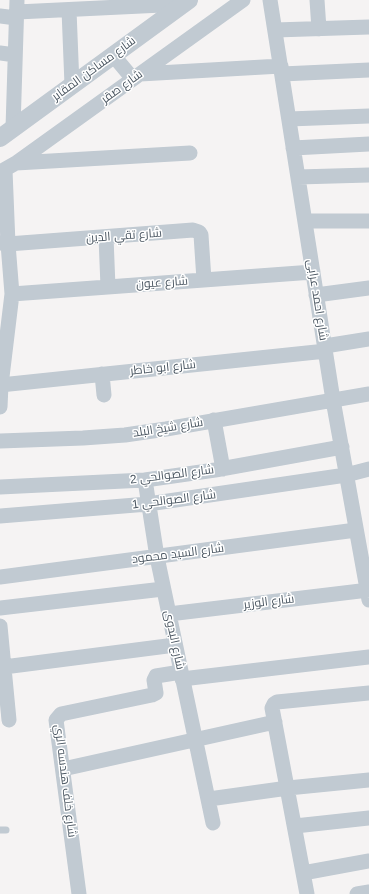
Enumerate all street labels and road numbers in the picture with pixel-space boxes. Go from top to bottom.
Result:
street label: شارع مساكن المقابر [49,34,139,104]
street label: شارع صقر [98,67,146,107]
street label: شارع تقي الدين [86,226,162,246]
street label: شارع احمد عرابى [303,258,331,342]
street label: شارع عيون [135,274,189,292]
street label: شارع ابو خاطر [129,357,197,379]
street label: شارع شيخ البلد [132,415,204,441]
street label: شارع الصوالحي 2 [129,463,215,487]
street label: شارع الصوالحي 1 [131,488,217,512]
street label: شارع السيد محمود [131,541,225,567]
street label: شارع الوزير [243,592,295,612]
street label: شارع البدوى [161,609,187,671]
street label: شارع خلف هندسه الري [51,724,79,838]

